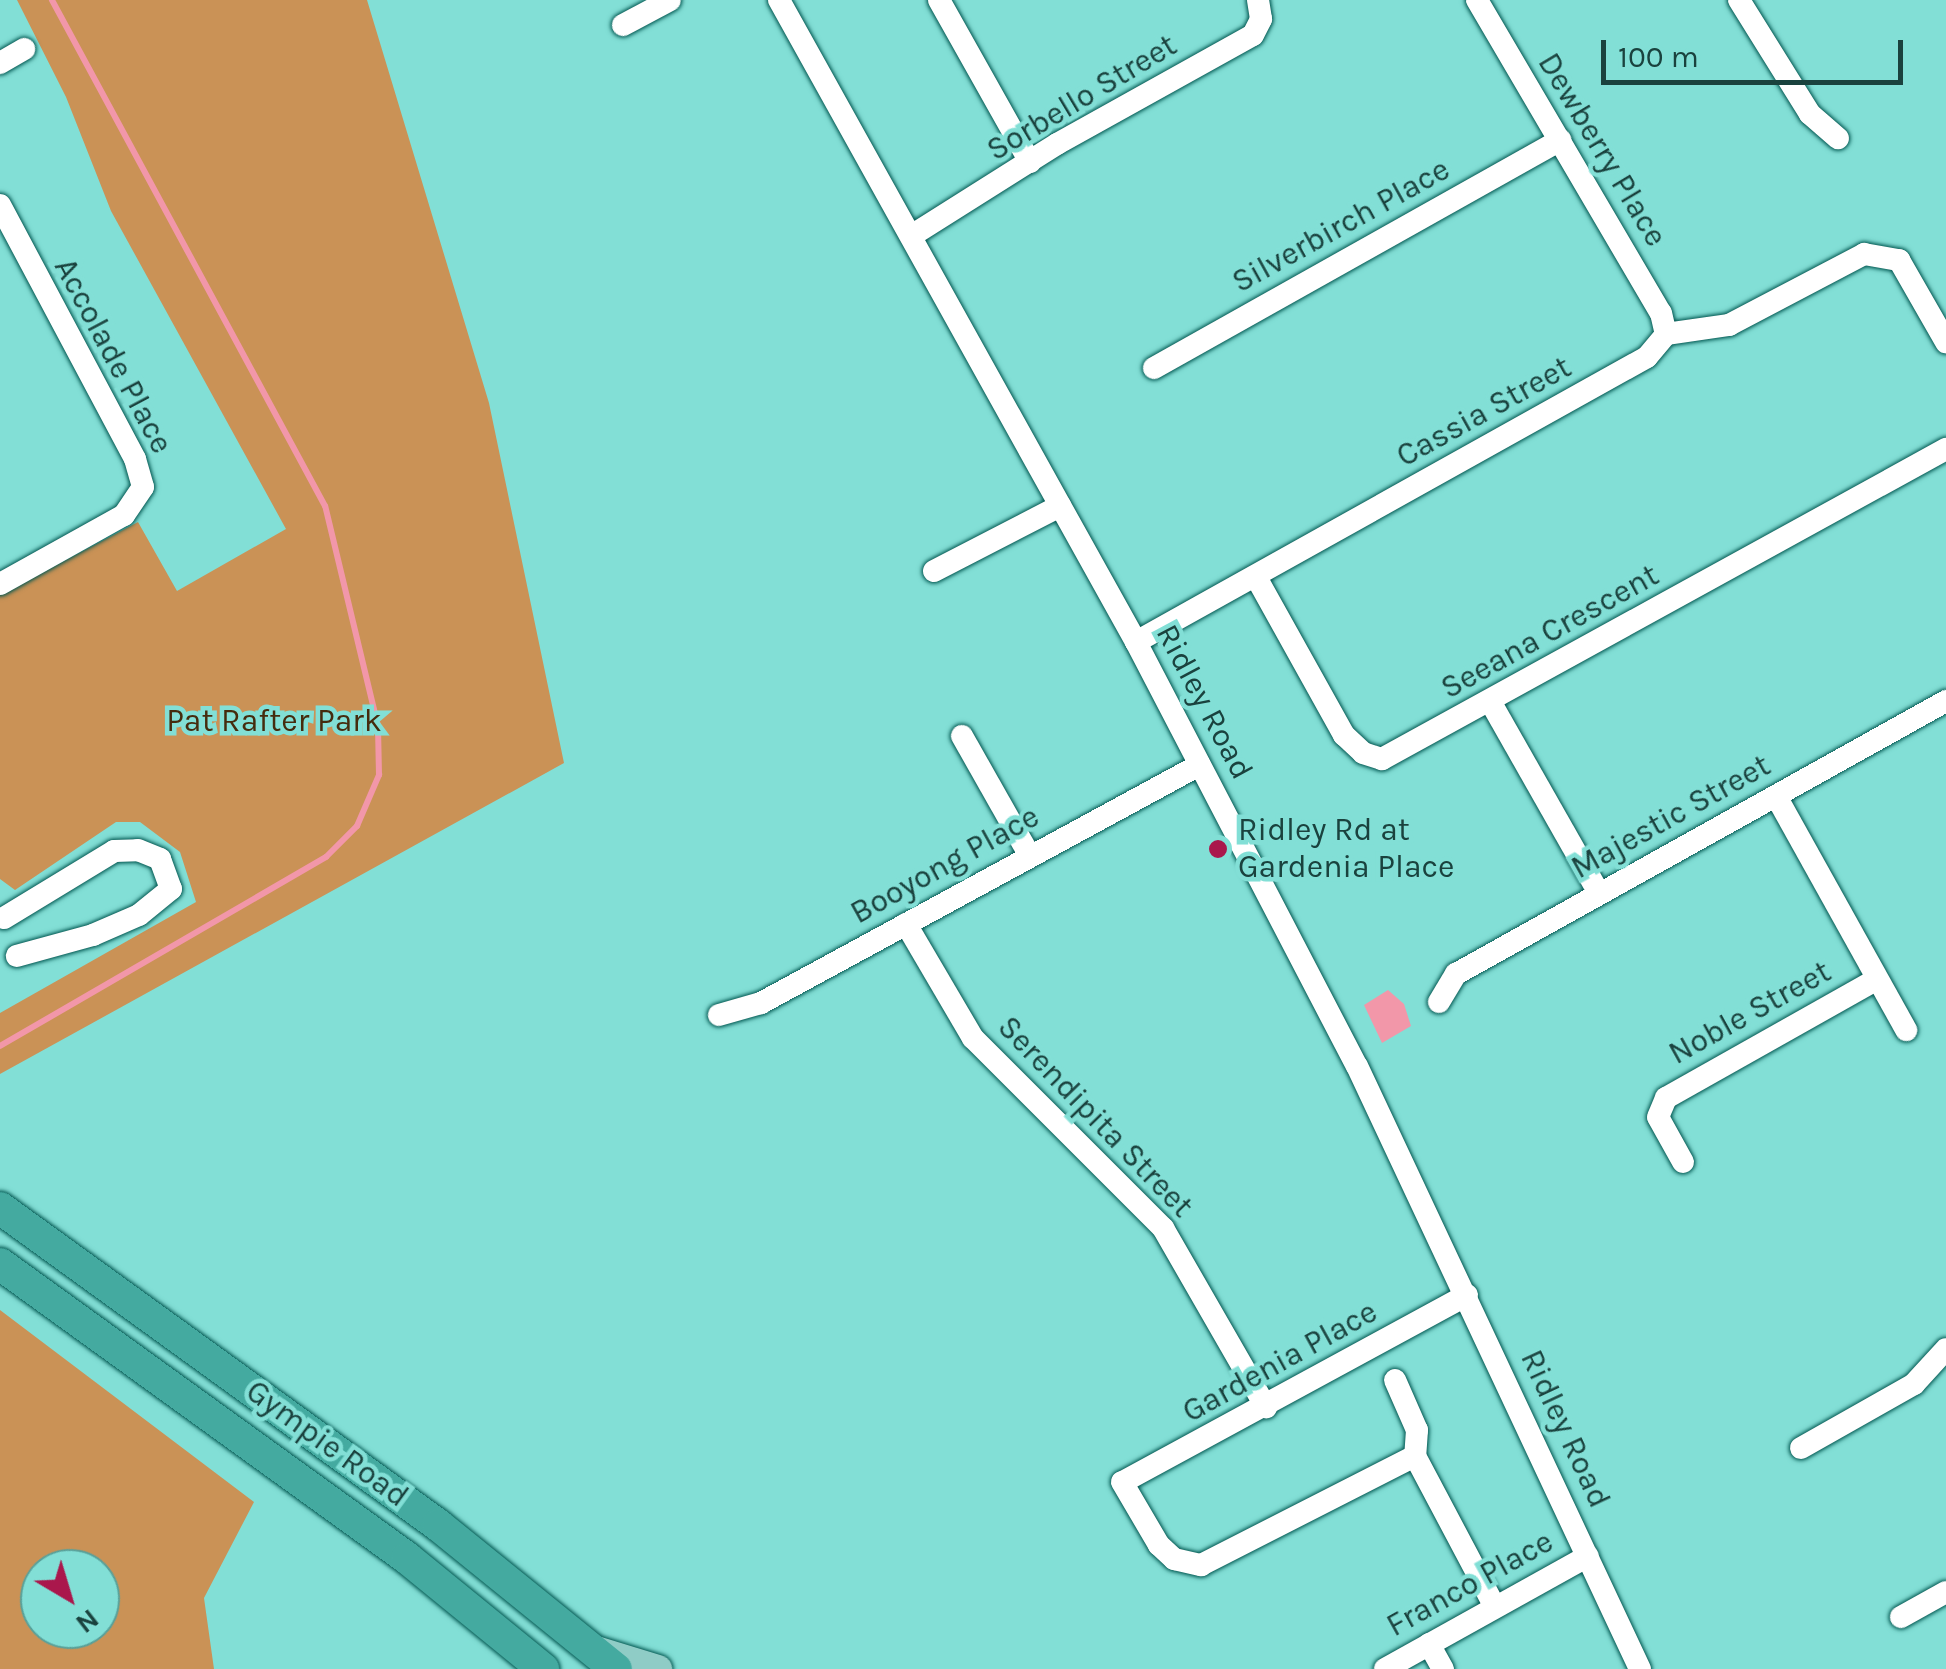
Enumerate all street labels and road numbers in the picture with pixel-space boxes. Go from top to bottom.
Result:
street label: Sorbello Street [980,26,1184,170]
street label: Dewberry Place [1529,46,1675,254]
street label: Silverbirch Place [1226,150,1456,302]
street label: Accolade Place [45,252,181,460]
street label: Cassia Street [1390,348,1578,476]
street label: Seeana Crescent [1434,556,1666,708]
street label: Ridley Road [1147,618,1261,786]
street label: Majestic Street [1565,747,1777,887]
street label: Booyong Place [844,797,1046,933]
street label: Noble Street [1662,953,1838,1073]
street label: Serendipita Street [989,1008,1201,1226]
street label: Gardenia Place [1176,1293,1384,1431]
street label: Ridley Road [1512,1344,1618,1514]
street label: Gympie Road [238,1372,416,1516]
street label: Franco Place [1380,1523,1560,1645]

